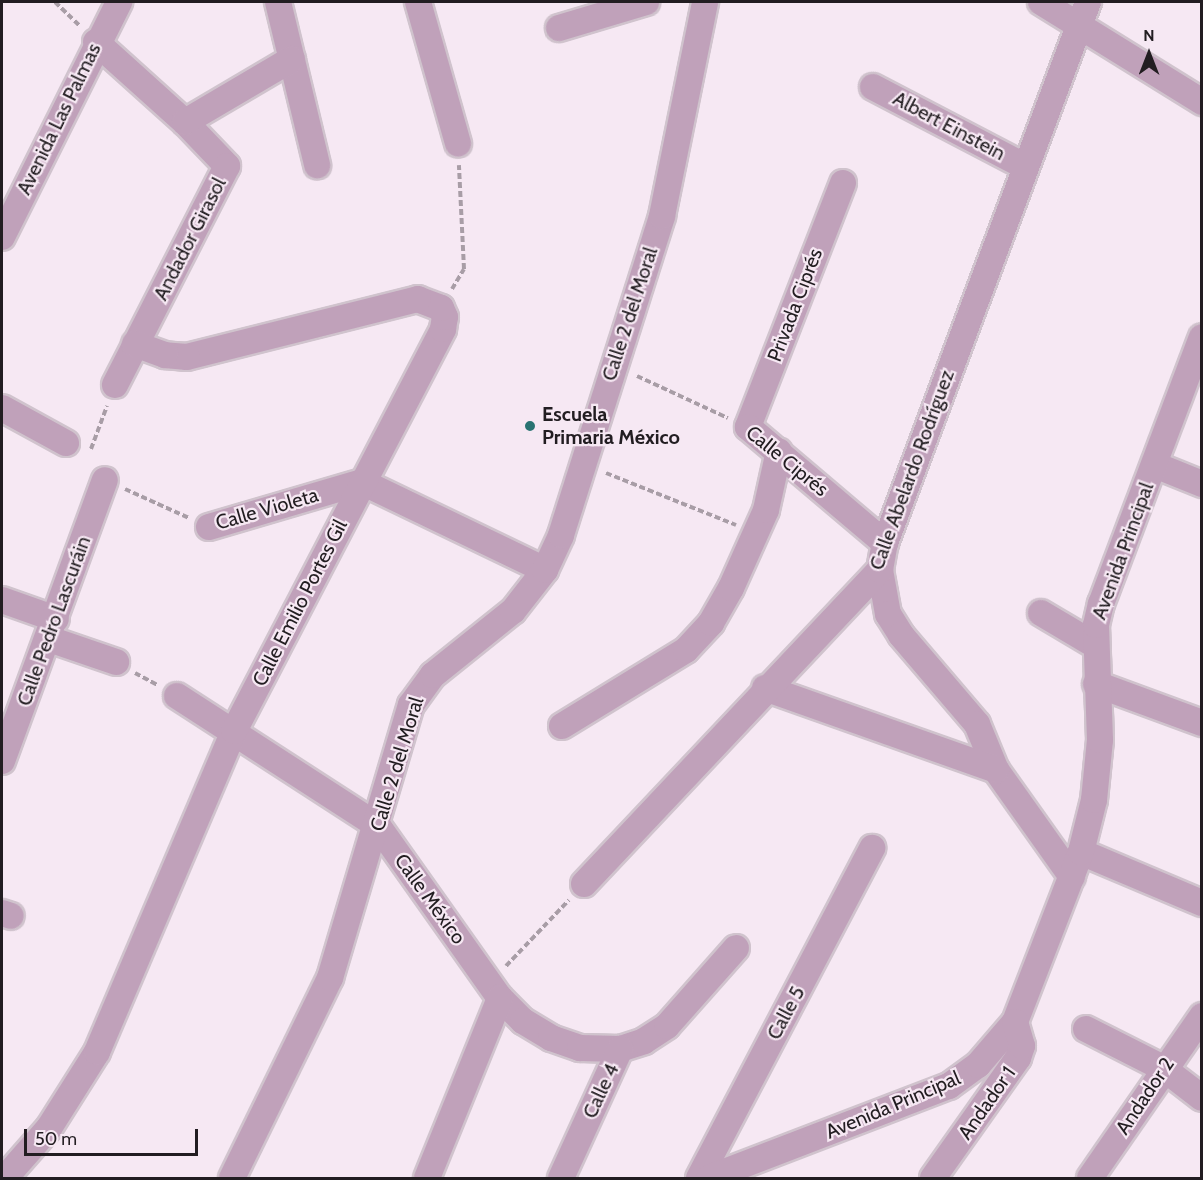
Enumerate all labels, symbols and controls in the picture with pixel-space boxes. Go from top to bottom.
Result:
north arrow [1119,24,1179,84]
text: N [1143,26,1155,45]
street label: Avenida Las Palmas [12,39,106,199]
street label: Albert Einstein [889,86,1009,166]
street label: Andador Girasol [149,174,231,304]
street label: Calle 2 del Moral [597,244,663,384]
street label: Privada Ciprés [762,245,828,365]
street label: Calle Abelardo Rodríguez [865,367,959,573]
place label: Escuela Primaria México [542,402,680,449]
marker: Escuela Primaria México [523,419,537,433]
street label: Calle Ciprés [741,421,833,501]
street label: Avenida Principal [1087,479,1159,623]
street label: Calle Violeta [213,483,321,535]
street label: Calle Emilio Portes Gil [248,516,352,690]
street label: Calle Pedro Lascuráin [12,533,96,709]
street label: Calle 2 del Moral [365,694,429,834]
street label: Calle México [389,849,471,949]
street label: Calle 5 [762,982,810,1044]
street label: Andador 2 [1111,1053,1179,1139]
street label: Calle 4 [578,1060,624,1122]
street label: Andador 1 [953,1062,1021,1144]
street label: Avenida Principal [822,1066,964,1144]
scale bar [27,1117,201,1155]
text: 50 m [35,1128,77,1150]

